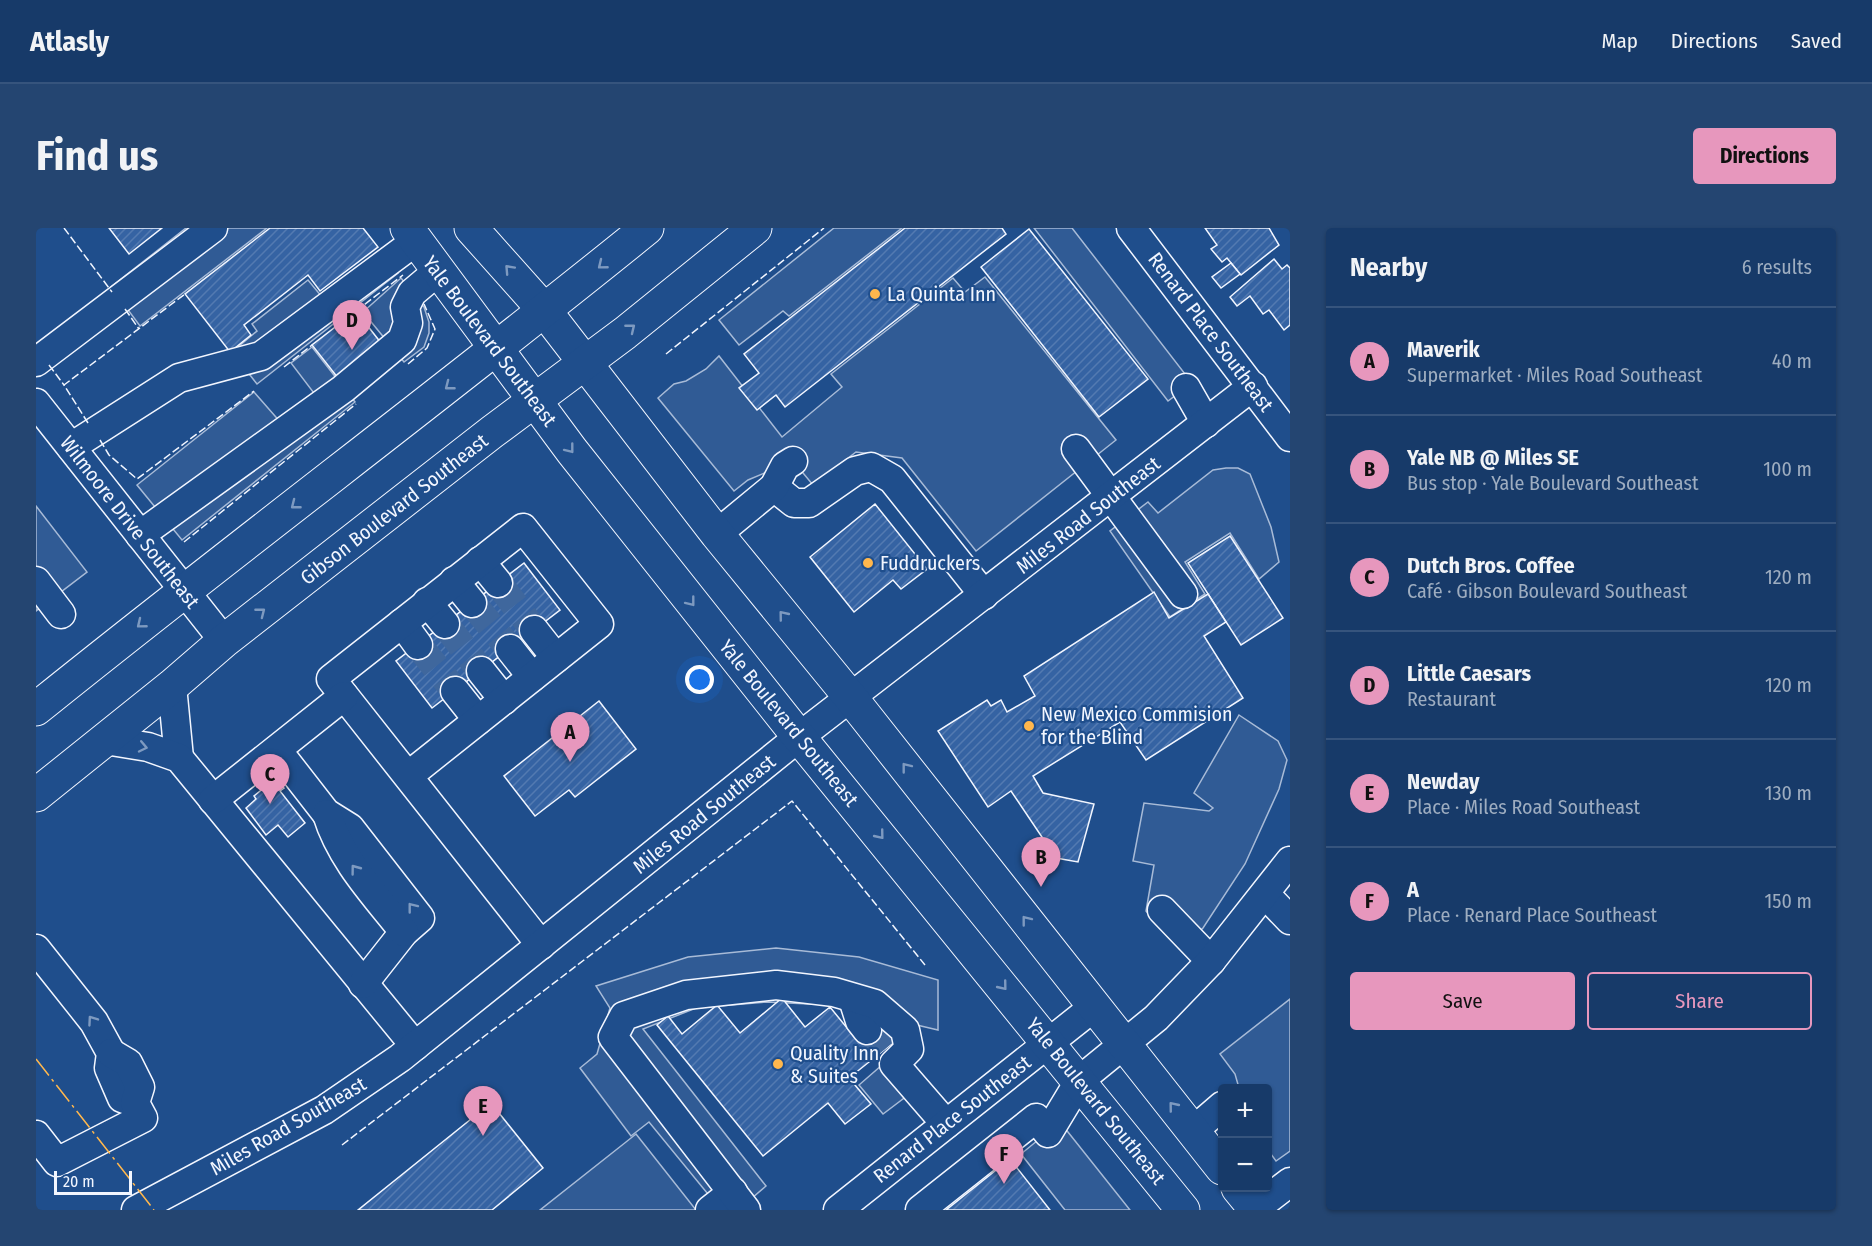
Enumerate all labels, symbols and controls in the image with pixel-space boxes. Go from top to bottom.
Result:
text: Atlasly [30,25,109,58]
text: Map [1601,28,1638,54]
text: Directions [1671,28,1758,54]
text: Saved [1791,28,1842,54]
button: Directions [1693,128,1836,184]
text: Find us [36,131,158,181]
street label: Renard Place Southeast [1143,248,1279,417]
street label: Yale Boulevard Southeast [418,251,562,431]
text: Nearby [1350,252,1427,283]
text: 6 results [1742,255,1812,279]
one-way arrow [598,257,609,268]
one-way arrow [505,265,516,275]
place label: La Quinta Inn [887,282,996,306]
marker: La Quinta Inn [868,287,882,301]
pin: D [332,300,372,350]
one-way arrow [625,324,636,335]
text: Maverik [1407,336,1480,363]
text: A [1364,349,1375,373]
text: 40 m [1772,349,1812,373]
text: Supermarket · Miles Road Southeast [1407,363,1702,387]
one-way arrow [445,378,456,389]
street label: Gibson Boulevard Southeast [296,428,493,590]
street label: Wilmoore Drive Southeast [55,431,205,613]
one-way arrow [563,442,574,453]
text: Yale NB @ Miles SE [1407,444,1579,471]
street label: Miles Road Southeast [1011,451,1165,579]
text: B [1364,457,1375,481]
text: 100 m [1763,457,1812,481]
text: Bus stop · Yale Boulevard Southeast [1407,471,1699,495]
one-way arrow [290,497,301,508]
place label: Fuddruckers [880,551,980,575]
text: Dutch Bros. Coffee [1407,552,1575,579]
marker: Fuddruckers [861,556,875,570]
text: C [1364,565,1375,589]
text: 120 m [1765,565,1812,589]
text: Café · Gibson Boulevard Southeast [1407,579,1687,603]
one-way arrow [684,595,695,606]
one-way arrow [254,609,265,620]
one-way arrow [780,611,791,622]
one-way arrow [137,617,148,628]
street label: Yale Boulevard Southeast [714,635,864,811]
text: Little Caesars [1407,660,1531,687]
your location [685,665,714,694]
text: D [1364,673,1375,697]
text: 120 m [1765,673,1812,697]
text: Restaurant [1407,687,1496,711]
place label: New Mexico Commision for the Blind [1041,702,1233,749]
pin: A [550,712,590,762]
marker: New Mexico Commision for the Blind [1022,719,1036,733]
one-way arrow [137,740,147,753]
street label: Miles Road Southeast [628,749,780,879]
pin: C [250,754,290,804]
one-way arrow [902,762,913,773]
text: Newday [1407,768,1480,795]
text: E [1365,781,1374,805]
text: 130 m [1765,781,1812,805]
text: Place · Miles Road Southeast [1407,795,1640,819]
one-way arrow [872,828,883,839]
pin: B [1022,838,1060,887]
one-way arrow [351,865,362,876]
text: A [1407,876,1419,903]
text: F [1365,889,1374,913]
text: 150 m [1765,889,1812,913]
one-way arrow [408,903,419,914]
text: Place · Renard Place Southeast [1407,903,1657,927]
one-way arrow [1023,915,1034,926]
button: Save [1350,972,1575,1030]
button: Share [1587,972,1812,1030]
one-way arrow [996,979,1007,990]
street label: Yale Boulevard Southeast [1021,1013,1171,1189]
one-way arrow [88,1015,99,1026]
place label: Quality Inn & Suites [790,1041,879,1088]
street label: Renard Place Southeast [869,1050,1036,1188]
marker: Quality Inn & Suites [771,1057,785,1071]
street label: Miles Road Southeast [206,1071,371,1180]
map controls [1218,1084,1272,1192]
button: + [1218,1084,1272,1138]
pin: E [464,1086,502,1136]
one-way arrow [1169,1102,1180,1113]
pin: F [984,1134,1024,1184]
button: − [1218,1138,1272,1192]
scale bar [54,1168,132,1196]
text: 20 m [63,1172,94,1191]

